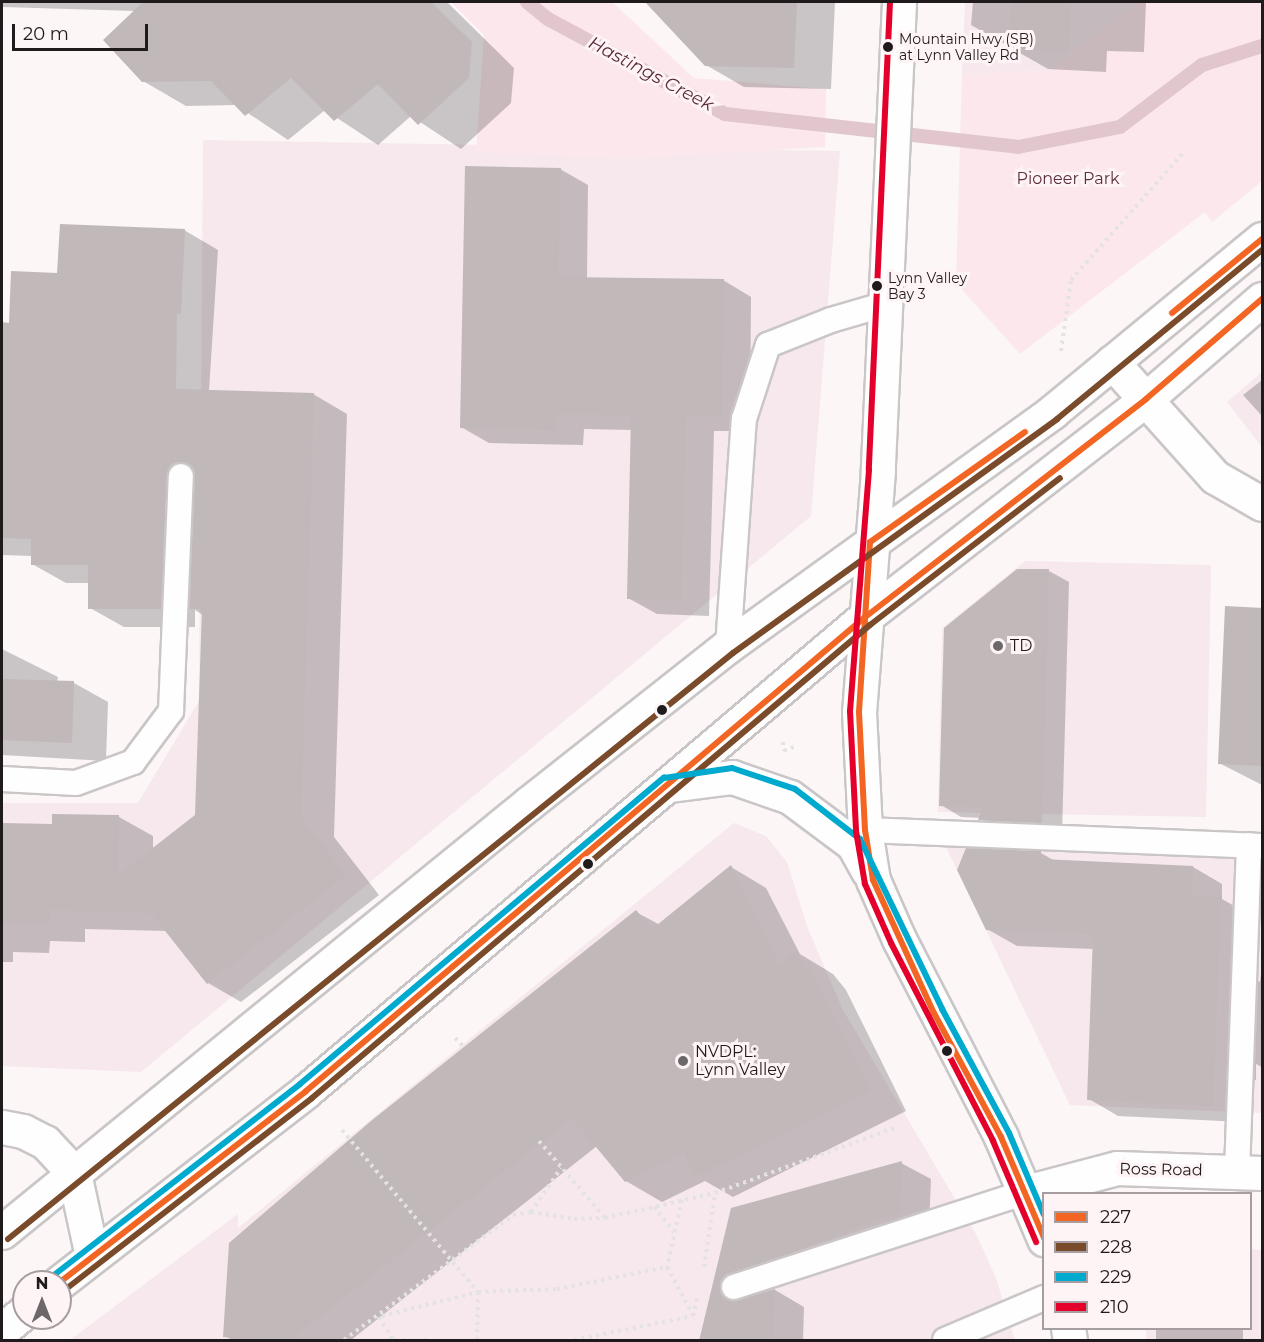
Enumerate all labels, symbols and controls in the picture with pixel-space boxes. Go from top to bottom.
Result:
scale bar [15,12,152,50]
text: 20 m [23,23,69,45]
place label: Mountain Hwy (SB) at Lynn Valley Rd [899,31,1034,63]
water label: Hastings Creek [585,32,717,116]
marker: Mountain Hwy (SB) at Lynn Valley Rd [882,41,894,53]
park label: Pioneer Park [1016,169,1120,189]
place label: Lynn Valley Bay 3 [888,270,967,302]
marker: Lynn Valley Bay 3 [871,280,883,292]
place label: TD [1010,636,1032,656]
marker: TD [991,639,1005,653]
unlabelled marker [656,704,668,716]
unlabelled marker [582,858,594,870]
place label: NVDPL: Lynn Valley [695,1042,785,1080]
unlabelled marker [941,1045,953,1057]
marker: NVDPL: Lynn Valley [676,1054,690,1068]
street label: Ross Road [1119,1160,1203,1180]
legend [1042,1192,1252,1330]
text: 227 [1100,1206,1131,1228]
text: 228 [1100,1236,1132,1258]
text: 229 [1100,1266,1131,1288]
north arrow [12,1270,72,1330]
text: N [36,1274,48,1293]
text: 210 [1100,1296,1129,1318]

